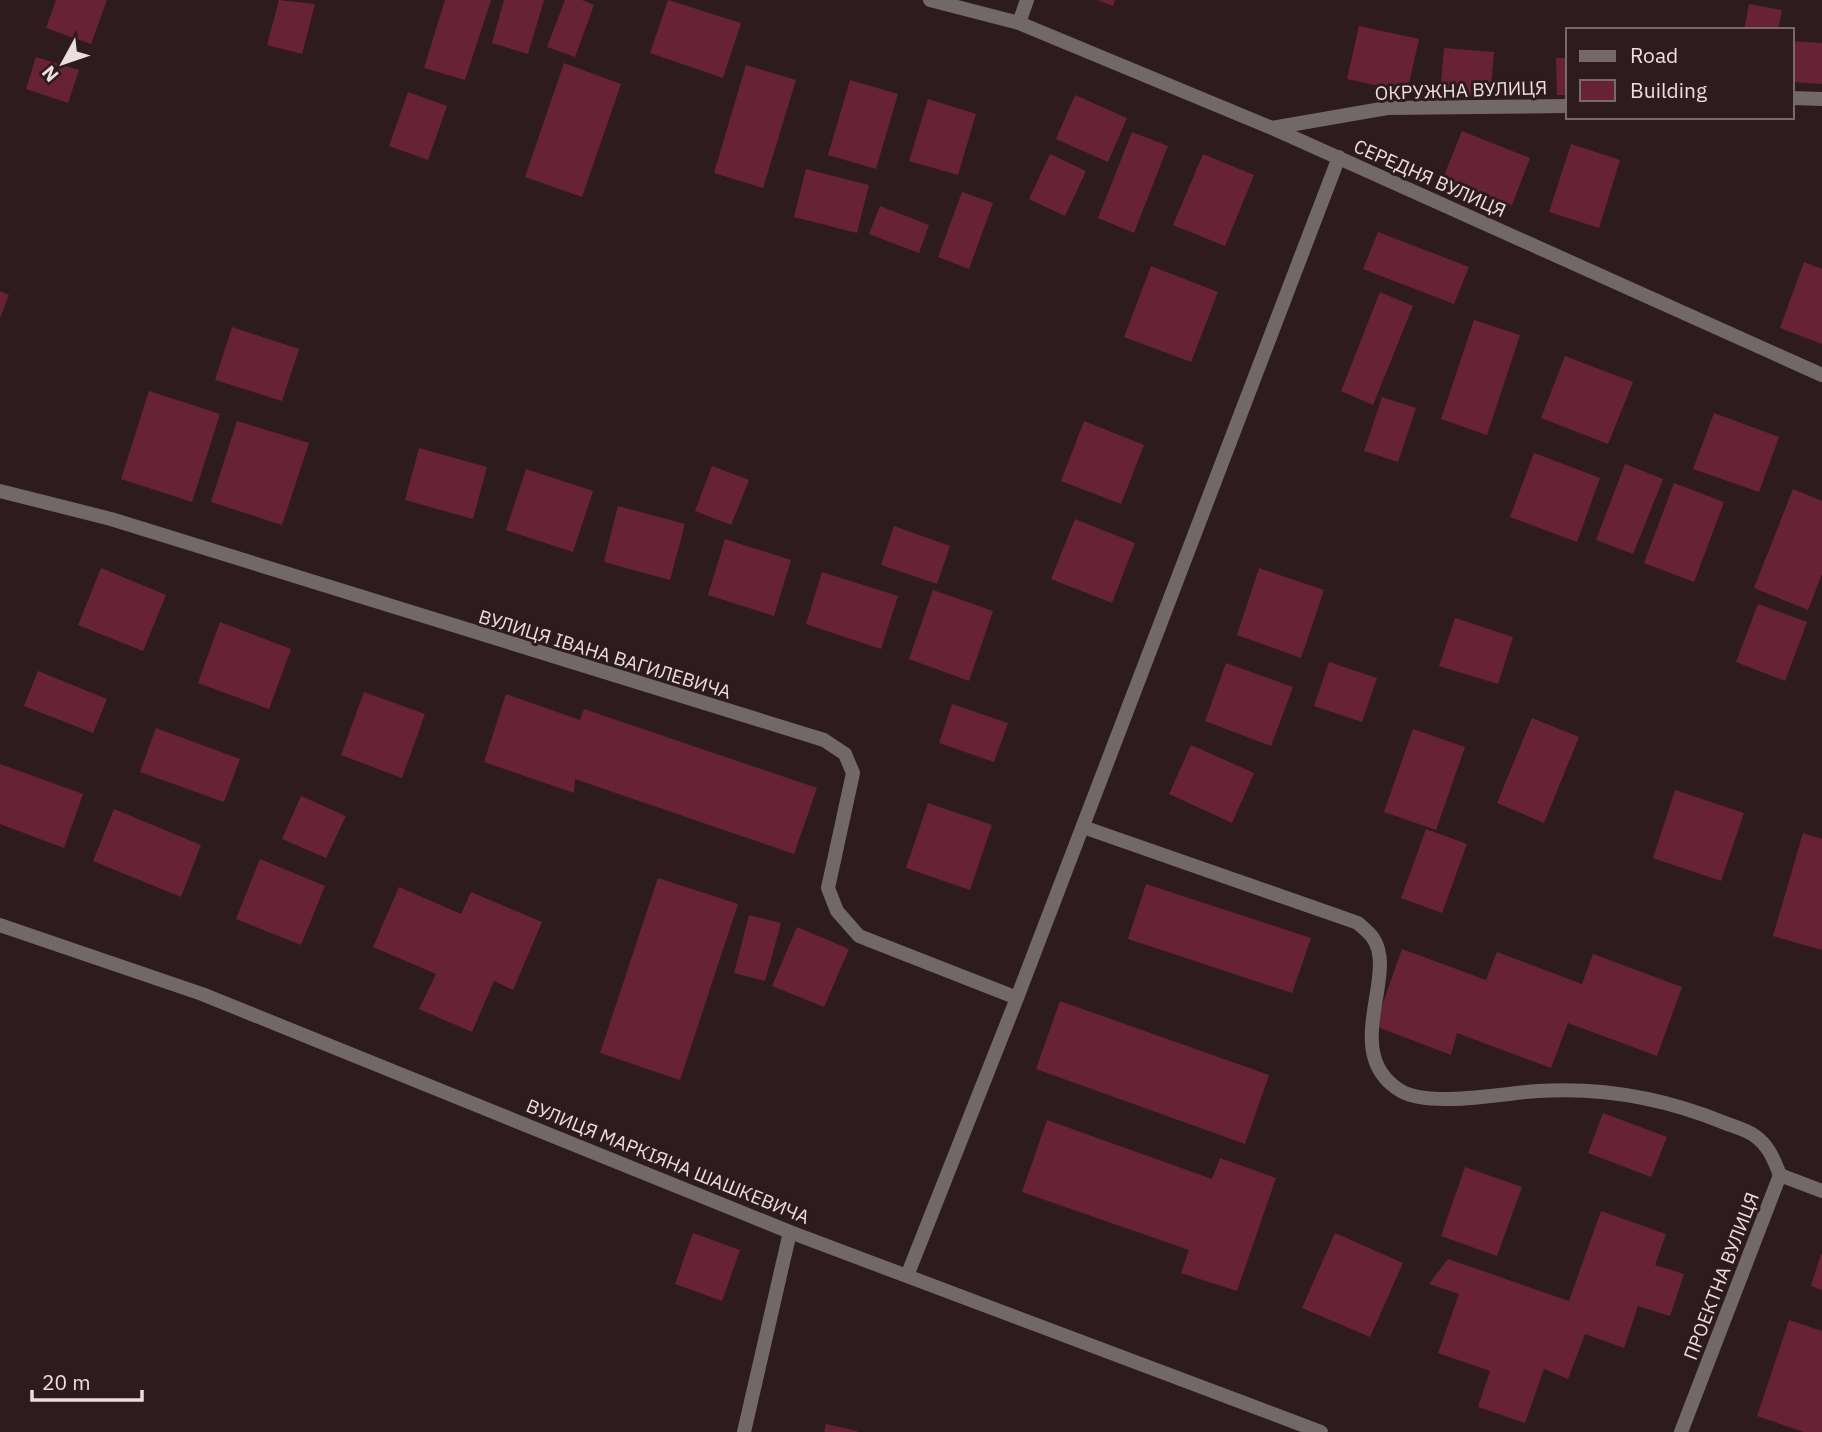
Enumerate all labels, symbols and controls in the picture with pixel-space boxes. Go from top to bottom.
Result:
north arrow [28,28,98,98]
legend [1566,28,1794,119]
text: Road [1630,41,1678,69]
text: N [36,61,64,87]
street label: ОКРУЖНА ВУЛИЦЯ [1374,75,1548,105]
text: Building [1630,76,1707,104]
street label: СЕРЕДНЯ ВУЛИЦЯ [1350,134,1510,222]
street label: ВУЛИЦЯ ІВАНА ВАГИЛЕВИЧА [476,604,734,704]
street label: ВУЛИЦЯ МАРКІЯНА ШАШКЕВИЧА [523,1093,813,1229]
street label: ПРОЕКТНА ВУЛИЦЯ [1678,1189,1764,1363]
scale bar [32,1358,142,1402]
text: 20 m [42,1368,91,1396]

